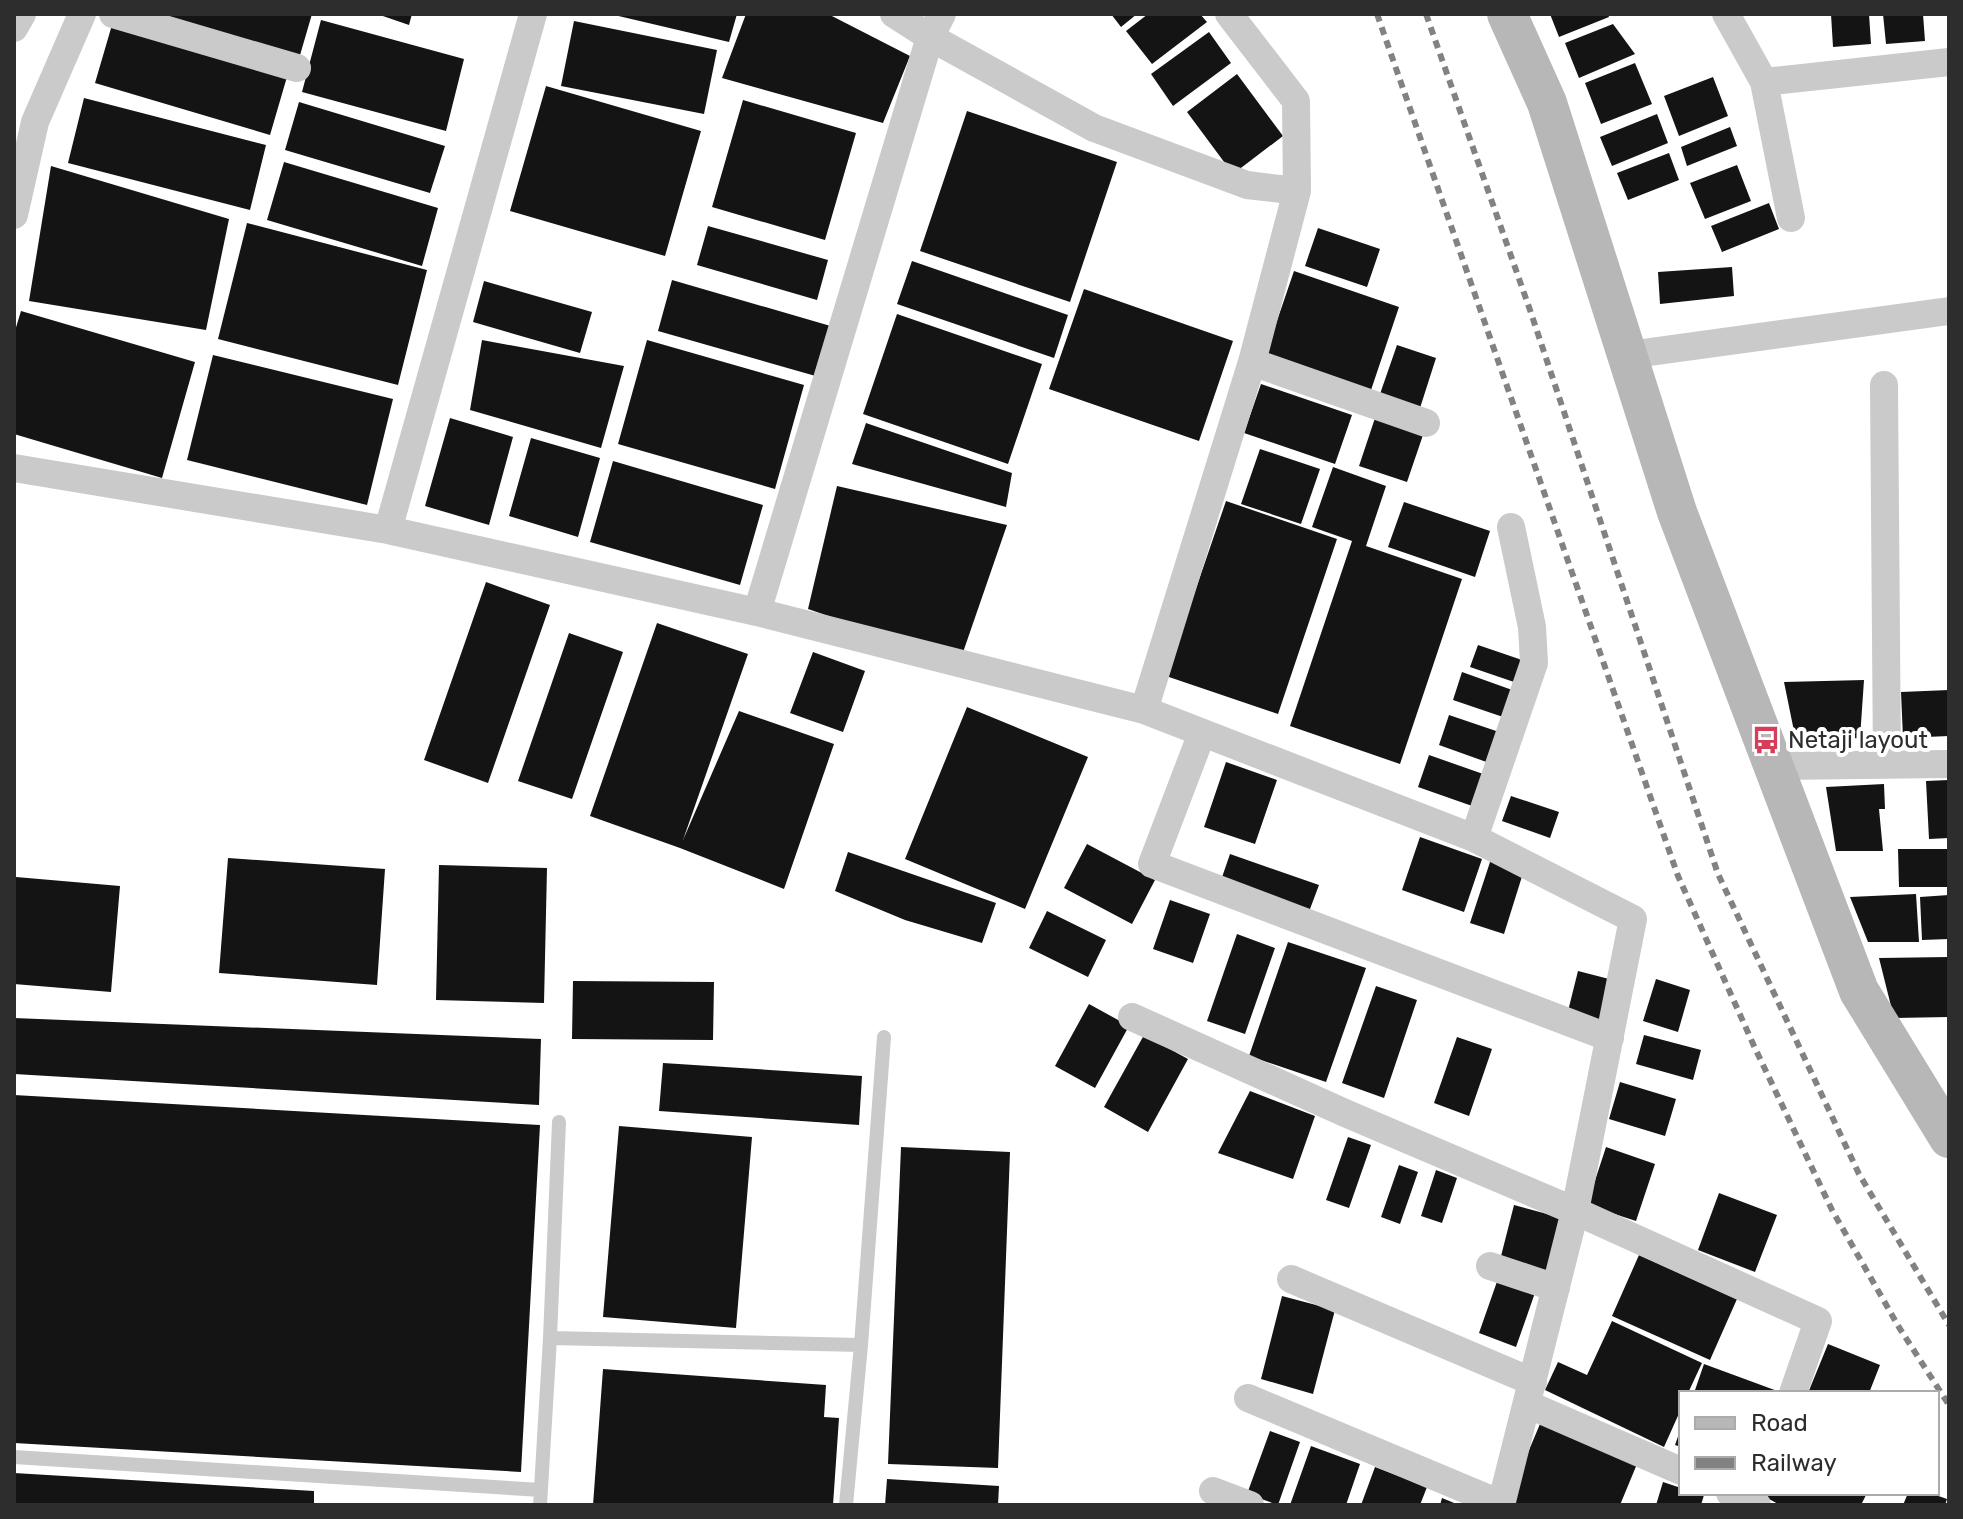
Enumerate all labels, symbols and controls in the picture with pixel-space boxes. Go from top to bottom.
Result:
bus stop icon: Netaji layout [1751,725,1781,755]
place label: Netaji layout [1788,726,1928,754]
legend [1679,1391,1939,1495]
text: Road [1751,1409,1808,1437]
text: Railway [1751,1449,1837,1477]

